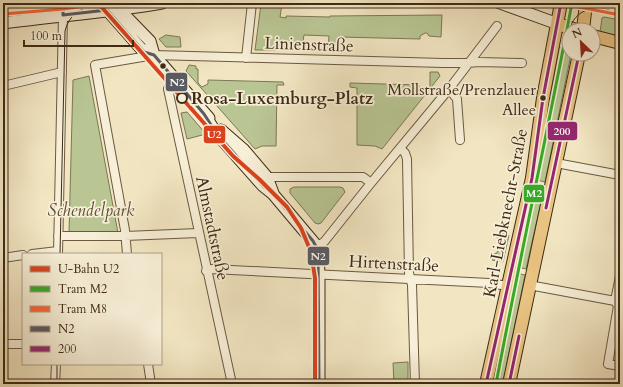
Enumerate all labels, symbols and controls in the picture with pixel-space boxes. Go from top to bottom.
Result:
scale bar [24,22,133,48]
north arrow [561,22,601,62]
text: N [569,24,585,42]
text: 100 m [30,28,63,44]
street label: Linienstraße [264,31,354,58]
unlabelled marker [158,61,168,71]
line badge: N2 [165,72,188,92]
text: N2 [169,75,185,90]
place label: Mollstraße/Prenzlauer Allee [387,79,536,121]
place label: Rosa-Luxemburg-Platz [191,87,374,110]
marker: Rosa-Luxemburg-Platz [176,92,188,104]
marker: Mollstraße/Prenzlauer Allee [538,93,548,103]
line badge: 200 [547,121,578,141]
text: 200 [554,124,571,139]
line badge: U2 [203,125,226,144]
text: U2 [207,127,222,142]
street label: Karl-Liebknecht-Straße [478,127,533,300]
street label: Almstadtstraße [190,174,235,282]
line badge: M2 [523,184,545,203]
text: M2 [526,186,543,201]
park label: Schendelpark [48,199,135,222]
line badge: N2 [307,246,330,266]
text: N2 [310,249,326,264]
street label: Hirtenstraße [348,250,440,277]
legend [22,253,162,365]
text: U-Bahn U2 [58,261,119,277]
text: Tram M2 [58,281,107,297]
text: Tram M8 [58,301,107,317]
text: N2 [58,321,74,337]
text: 200 [58,341,76,357]

